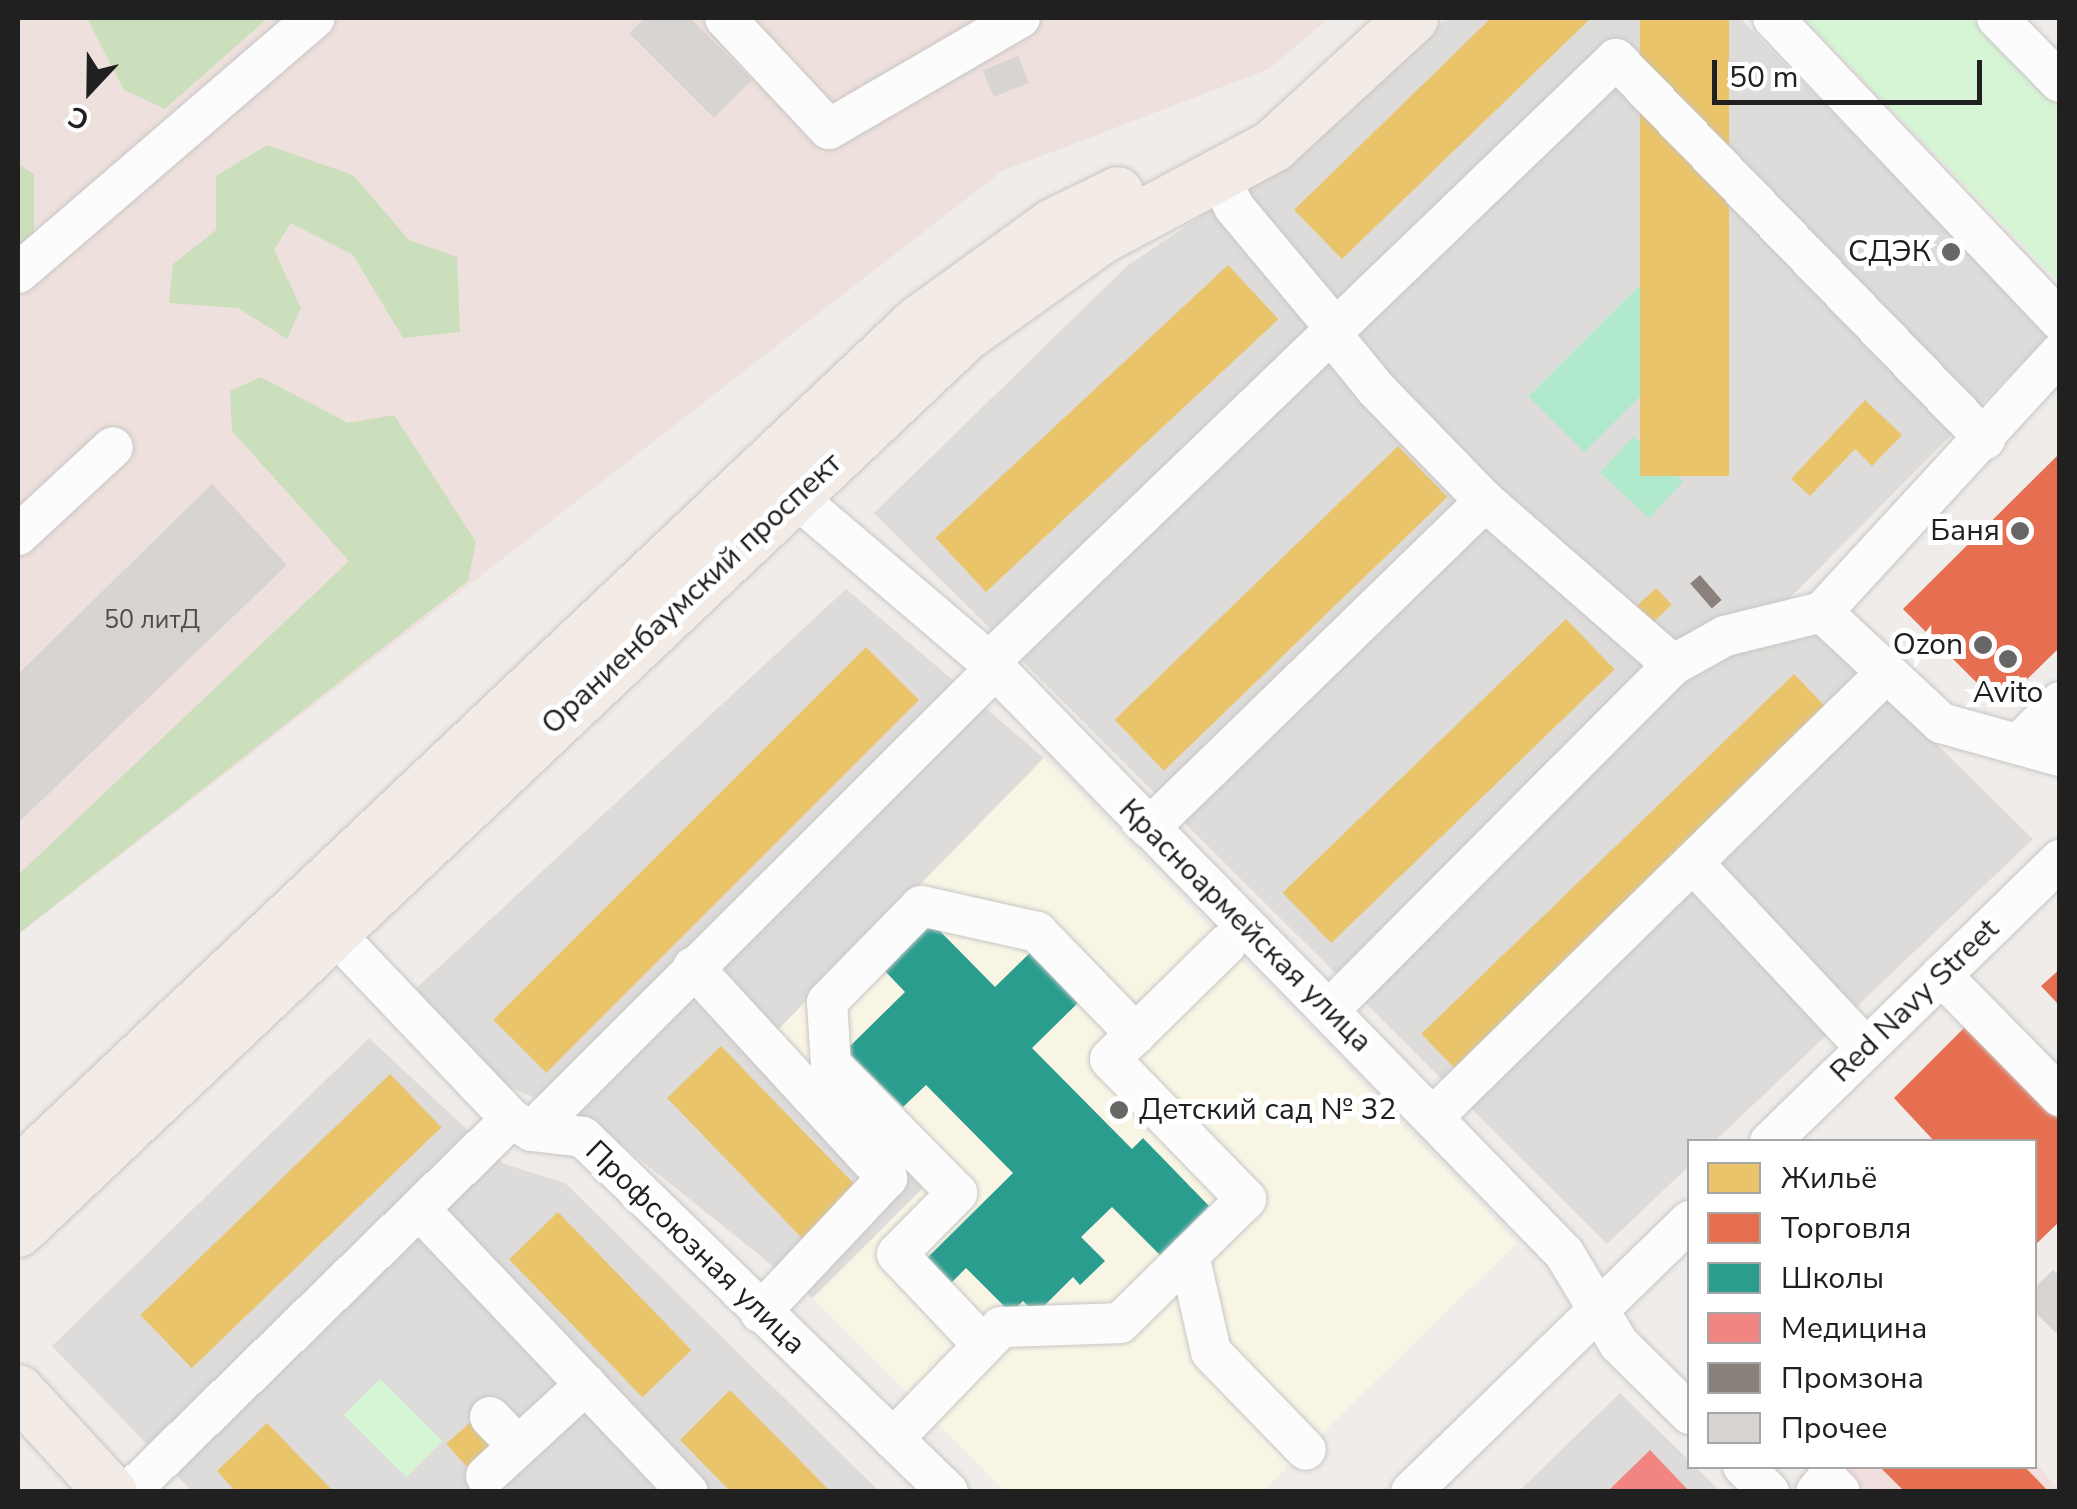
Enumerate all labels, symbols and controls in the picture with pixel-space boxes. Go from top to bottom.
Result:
north arrow [40,40,140,140]
scale bar [1717,40,1987,102]
text: 50 m [1729,57,1798,98]
text: С [63,97,95,139]
place label: СДЭК [1848,234,1931,270]
marker: СДЭК [1940,241,1962,263]
street label: Ораниенбаумский проспект [535,446,849,742]
place label: Баня [1930,513,2000,549]
marker: Баня [2009,520,2031,542]
house number: 50 литД [104,605,200,635]
place label: Ozon [1893,627,1963,663]
marker: Ozon [1972,634,1994,656]
marker: Avito [1997,648,2019,670]
place label: Avito [1973,675,2043,711]
street label: Красноармейская улица [1111,792,1379,1060]
street label: Red Navy Street [1823,912,2007,1090]
place label: Детский сад № 32 [1139,1092,1396,1128]
marker: Детский сад № 32 [1108,1099,1130,1121]
street label: Профсоюзная улица [578,1134,812,1362]
legend [1687,1139,2037,1469]
text: Жильё [1781,1158,1877,1199]
text: Торговля [1781,1208,1911,1249]
text: Школы [1781,1258,1884,1299]
text: Медицина [1781,1308,1927,1349]
text: Промзона [1781,1358,1924,1399]
text: Прочее [1781,1408,1888,1449]

